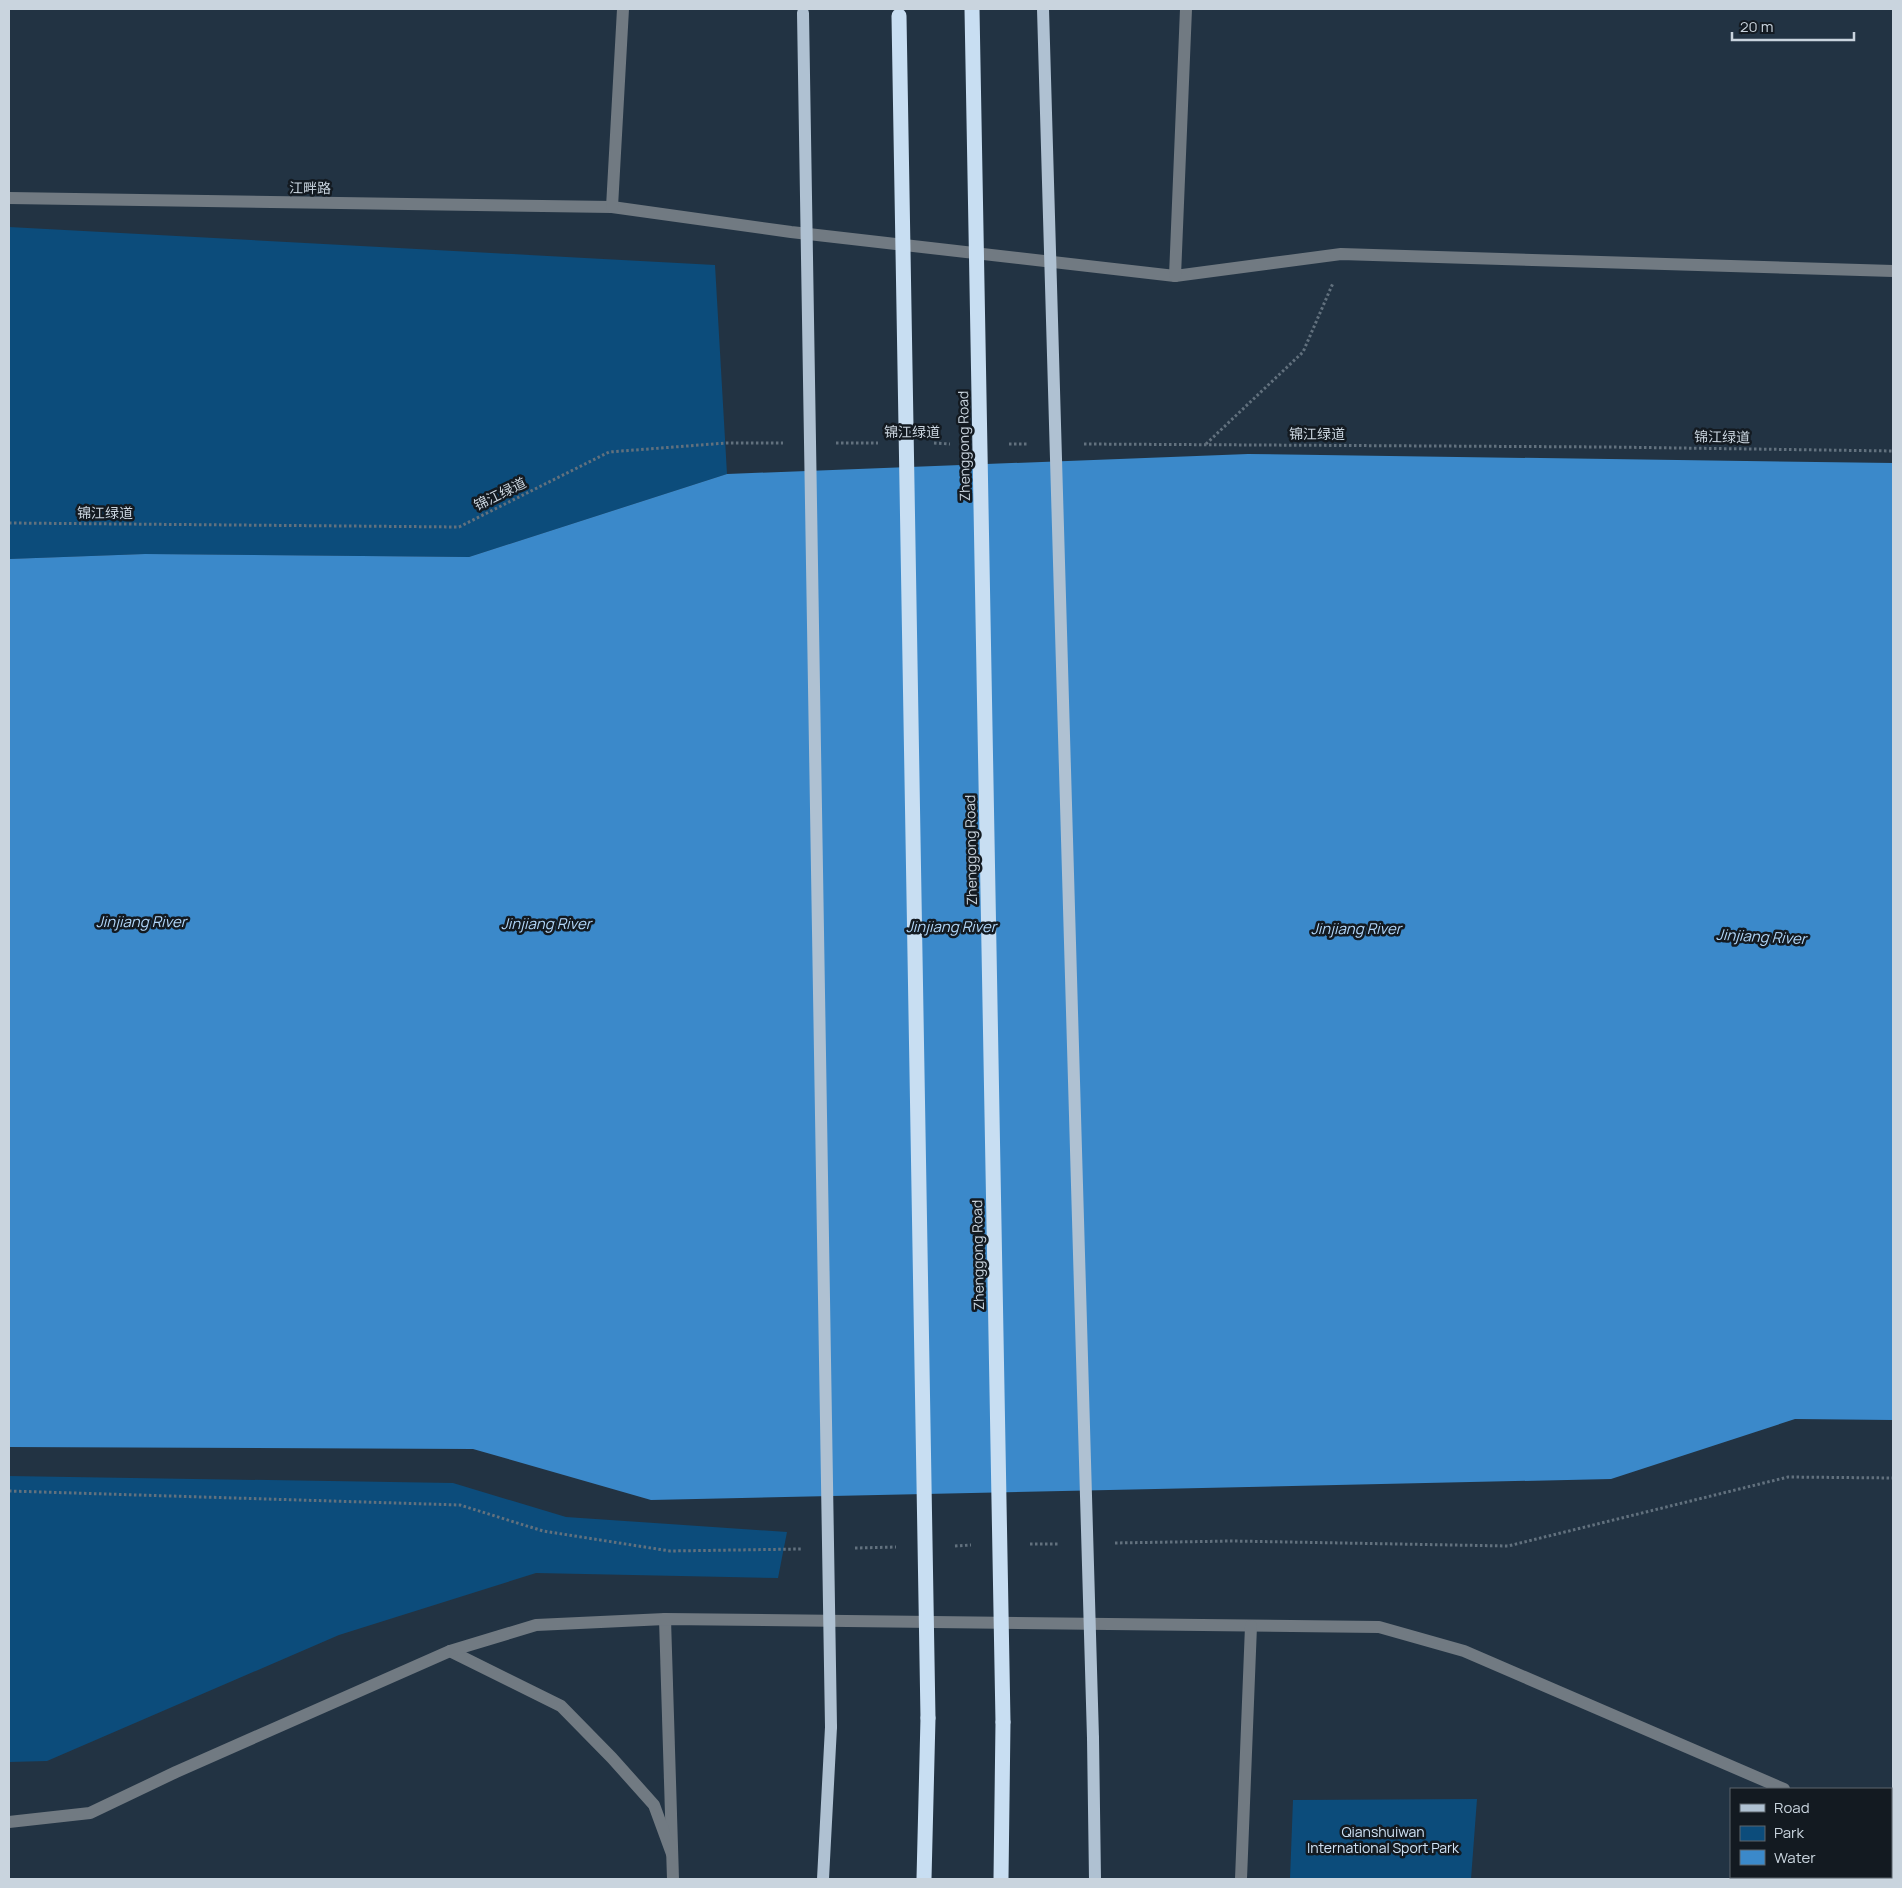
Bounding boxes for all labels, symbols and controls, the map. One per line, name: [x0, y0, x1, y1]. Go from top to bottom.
scale bar: [1732, 10, 1854, 42]
text: 20 m: [1740, 16, 1773, 37]
street label: 江畔路: [289, 178, 331, 197]
street label: Zhenggong Road: [953, 391, 974, 501]
street label: 锦江绿道: [884, 422, 940, 441]
street label: 锦江绿道: [1289, 424, 1345, 443]
street label: 锦江绿道: [1694, 427, 1750, 446]
street label: 锦江绿道: [470, 473, 529, 514]
street label: 锦江绿道: [77, 503, 133, 522]
street label: Zhenggong Road: [960, 795, 981, 905]
water label: Jinjiang River: [96, 911, 189, 932]
water label: Jinjiang River: [501, 913, 594, 934]
water label: Jinjiang River: [906, 916, 999, 937]
water label: Jinjiang River: [1311, 918, 1404, 939]
water label: Jinjiang River: [1715, 924, 1809, 949]
street label: Zhenggong Road: [967, 1200, 988, 1310]
legend: [1730, 1788, 1892, 1878]
text: Road: [1774, 1797, 1810, 1818]
park label: Qianshuiwan International Sport Park: [1307, 1822, 1460, 1857]
text: Park: [1774, 1822, 1804, 1843]
text: Water: [1774, 1847, 1816, 1868]

